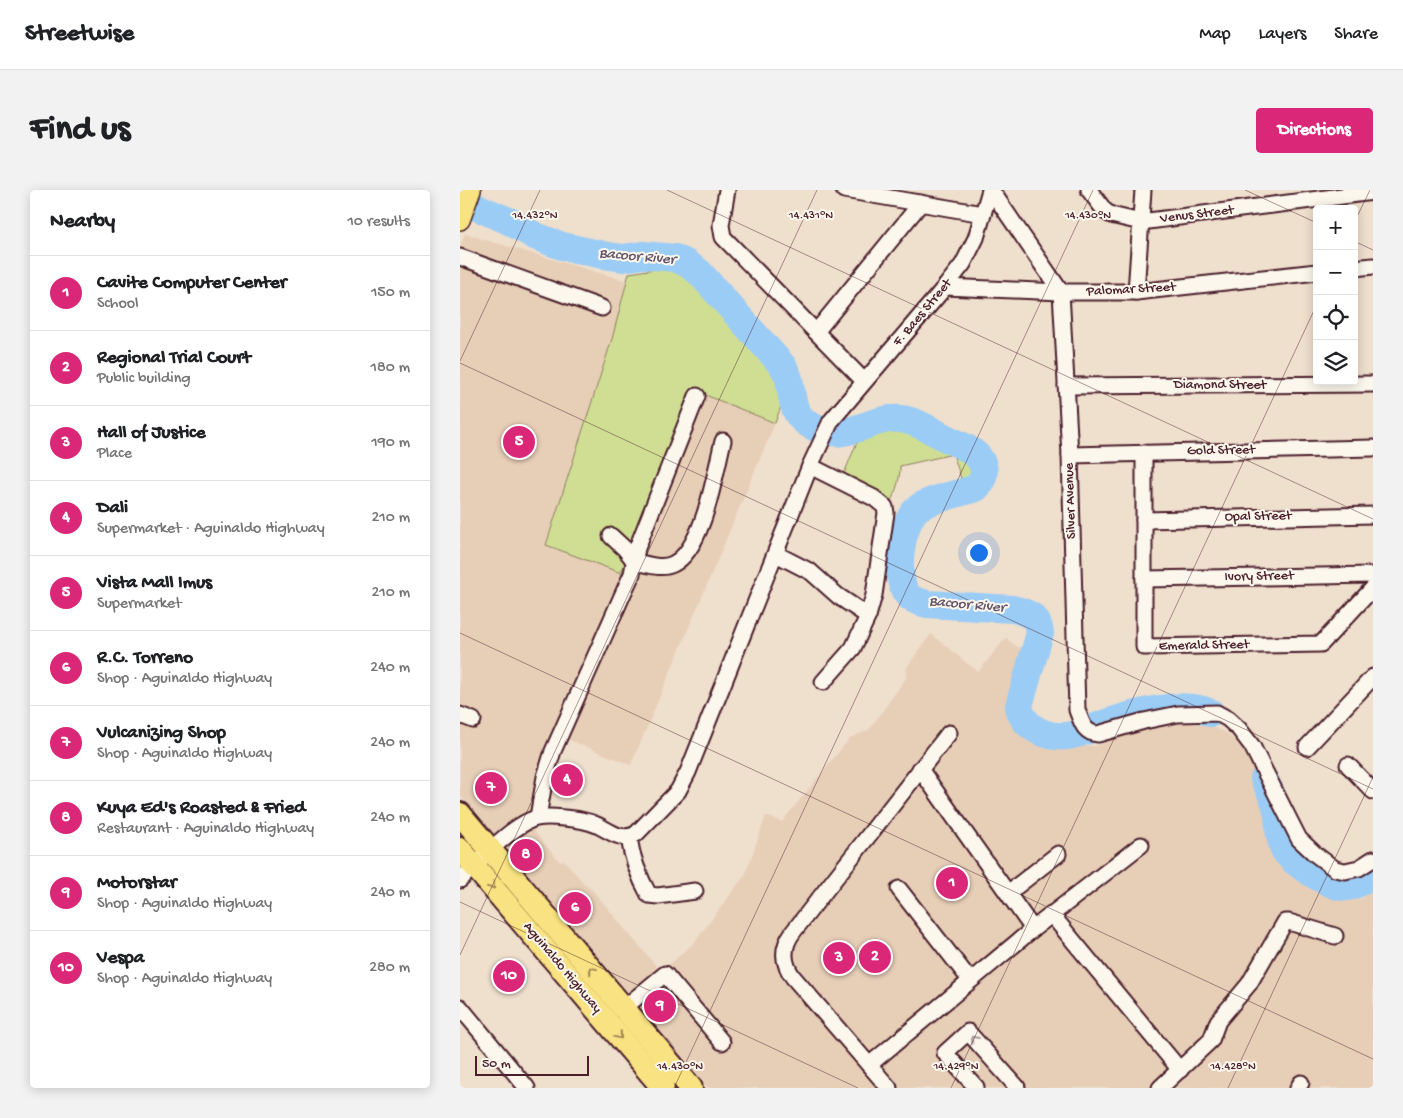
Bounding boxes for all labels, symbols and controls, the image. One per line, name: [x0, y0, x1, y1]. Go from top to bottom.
text: Streetwise: [25, 20, 134, 49]
text: Map: [1199, 24, 1231, 45]
text: Layers: [1259, 24, 1306, 45]
text: Share: [1334, 24, 1378, 45]
button: Directions: [1256, 108, 1373, 153]
text: Find us: [30, 110, 130, 151]
street label: Venus Street: [1158, 202, 1236, 228]
map controls: [1313, 205, 1358, 385]
button: +: [1313, 205, 1358, 250]
text: 14.432°N: [511, 209, 558, 223]
text: 14.431°N: [788, 209, 833, 223]
text: 14.430°N: [1064, 209, 1111, 223]
text: Nearby: [50, 210, 115, 235]
text: 10 results: [347, 213, 410, 232]
water label: Bacoor River: [598, 245, 678, 270]
button: −: [1313, 250, 1358, 295]
text: Cavite Computer Center: [97, 272, 287, 295]
street label: F. Baes Street: [889, 275, 957, 351]
street label: Palomar Street: [1085, 279, 1177, 301]
text: 1: [63, 284, 69, 303]
text: 150 m: [371, 284, 410, 303]
text: School: [97, 295, 139, 314]
button: locate: [1313, 295, 1358, 340]
button: layers: [1313, 340, 1358, 385]
text: Regional Trial Court: [97, 347, 251, 370]
text: 2: [62, 359, 70, 378]
text: 180 m: [371, 359, 410, 378]
text: Public building: [97, 370, 191, 389]
street label: Diamond Street: [1173, 377, 1268, 394]
text: Hall of Justice: [97, 422, 206, 445]
pin: 5: [503, 423, 535, 461]
text: 3: [62, 434, 70, 453]
text: 190 m: [371, 434, 410, 453]
street label: Gold Street: [1187, 442, 1256, 460]
text: Place: [97, 445, 132, 464]
street label: Silver Avenue: [1061, 462, 1081, 539]
text: Dali: [97, 497, 128, 520]
street label: Opal Street: [1224, 508, 1293, 526]
text: 4: [62, 509, 70, 528]
text: 210 m: [371, 509, 410, 528]
text: Supermarket · Aguinaldo Highway: [97, 520, 325, 539]
your location: [966, 540, 992, 566]
street label: Ivory Street: [1224, 568, 1295, 586]
text: Vista Mall Imus: [97, 572, 212, 595]
text: 5: [62, 584, 70, 603]
text: 210 m: [371, 584, 410, 603]
water label: Bacoor River: [928, 593, 1008, 618]
text: Supermarket: [97, 595, 182, 614]
street label: Emerald Street: [1159, 637, 1251, 655]
text: R.C. Torreno: [97, 647, 193, 670]
text: 6: [62, 659, 70, 678]
text: 240 m: [370, 659, 410, 678]
text: Shop · Aguinaldo Highway: [97, 670, 272, 689]
text: Vulcanizing Shop: [97, 722, 226, 745]
text: 7: [62, 734, 70, 753]
text: 240 m: [370, 734, 410, 753]
text: Shop · Aguinaldo Highway: [97, 745, 272, 764]
pin: 4: [551, 761, 583, 799]
pin: 7: [475, 769, 507, 807]
text: Kuya Ed's Roasted & Fried: [97, 797, 305, 820]
text: 8: [62, 809, 70, 828]
text: 240 m: [370, 809, 410, 828]
text: Restaurant · Aguinaldo Highway: [97, 820, 314, 839]
pin: 8: [510, 836, 542, 874]
pin: 1: [936, 864, 968, 902]
text: Motorstar: [97, 872, 176, 895]
one-way arrow: [486, 880, 495, 889]
text: 9: [62, 884, 70, 903]
text: 240 m: [370, 884, 410, 903]
pin: 6: [559, 889, 591, 927]
text: Shop · Aguinaldo Highway: [97, 895, 272, 914]
street label: Aguinaldo Highway: [519, 919, 605, 1017]
pin: 2: [859, 938, 891, 976]
pin: 3: [823, 939, 855, 977]
text: Vespa: [97, 947, 144, 970]
pin: 10: [493, 957, 525, 995]
text: 10: [58, 959, 74, 978]
text: 280 m: [369, 959, 410, 978]
one-way arrow: [589, 967, 598, 976]
text: Shop · Aguinaldo Highway: [97, 970, 272, 989]
pin: 9: [644, 987, 676, 1025]
one-way arrow: [614, 1031, 623, 1040]
one-way arrow: [971, 1035, 980, 1044]
scale bar: [475, 1053, 589, 1076]
text: 50 m: [482, 1056, 511, 1073]
text: 14.430°N: [656, 1060, 703, 1074]
text: 14.429°N: [932, 1060, 979, 1074]
text: 14.428°N: [1209, 1060, 1256, 1074]

